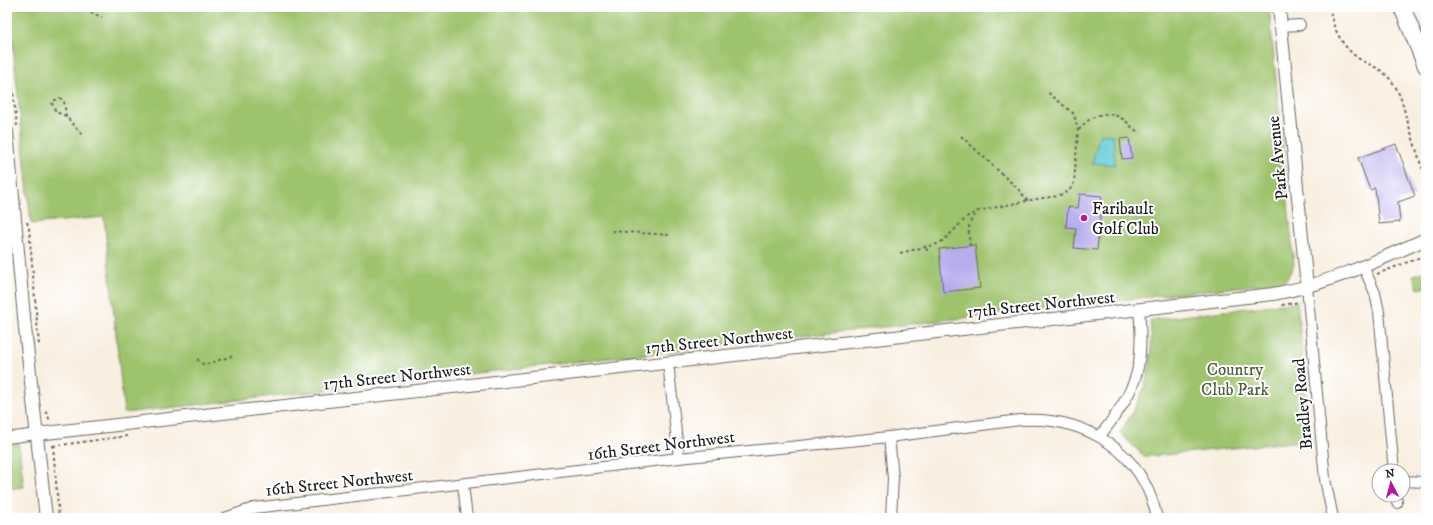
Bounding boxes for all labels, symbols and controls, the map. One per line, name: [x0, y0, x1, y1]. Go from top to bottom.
street label: Park Avenue: [1263, 115, 1293, 201]
place label: Faribault Golf Club: [1092, 198, 1159, 240]
marker: Faribault Golf Club: [1079, 213, 1089, 223]
street label: 17th Street Northwest: [966, 286, 1117, 324]
street label: 17th Street Northwest: [644, 322, 795, 360]
street label: Bradley Road: [1288, 357, 1318, 451]
street label: 17th Street Northwest: [322, 358, 473, 396]
park label: Country Club Park: [1201, 359, 1270, 401]
street label: 16th Street Northwest: [586, 426, 737, 466]
north arrow: [1371, 463, 1411, 503]
street label: 16th Street Northwest: [264, 464, 415, 502]
text: N: [1385, 467, 1395, 481]

